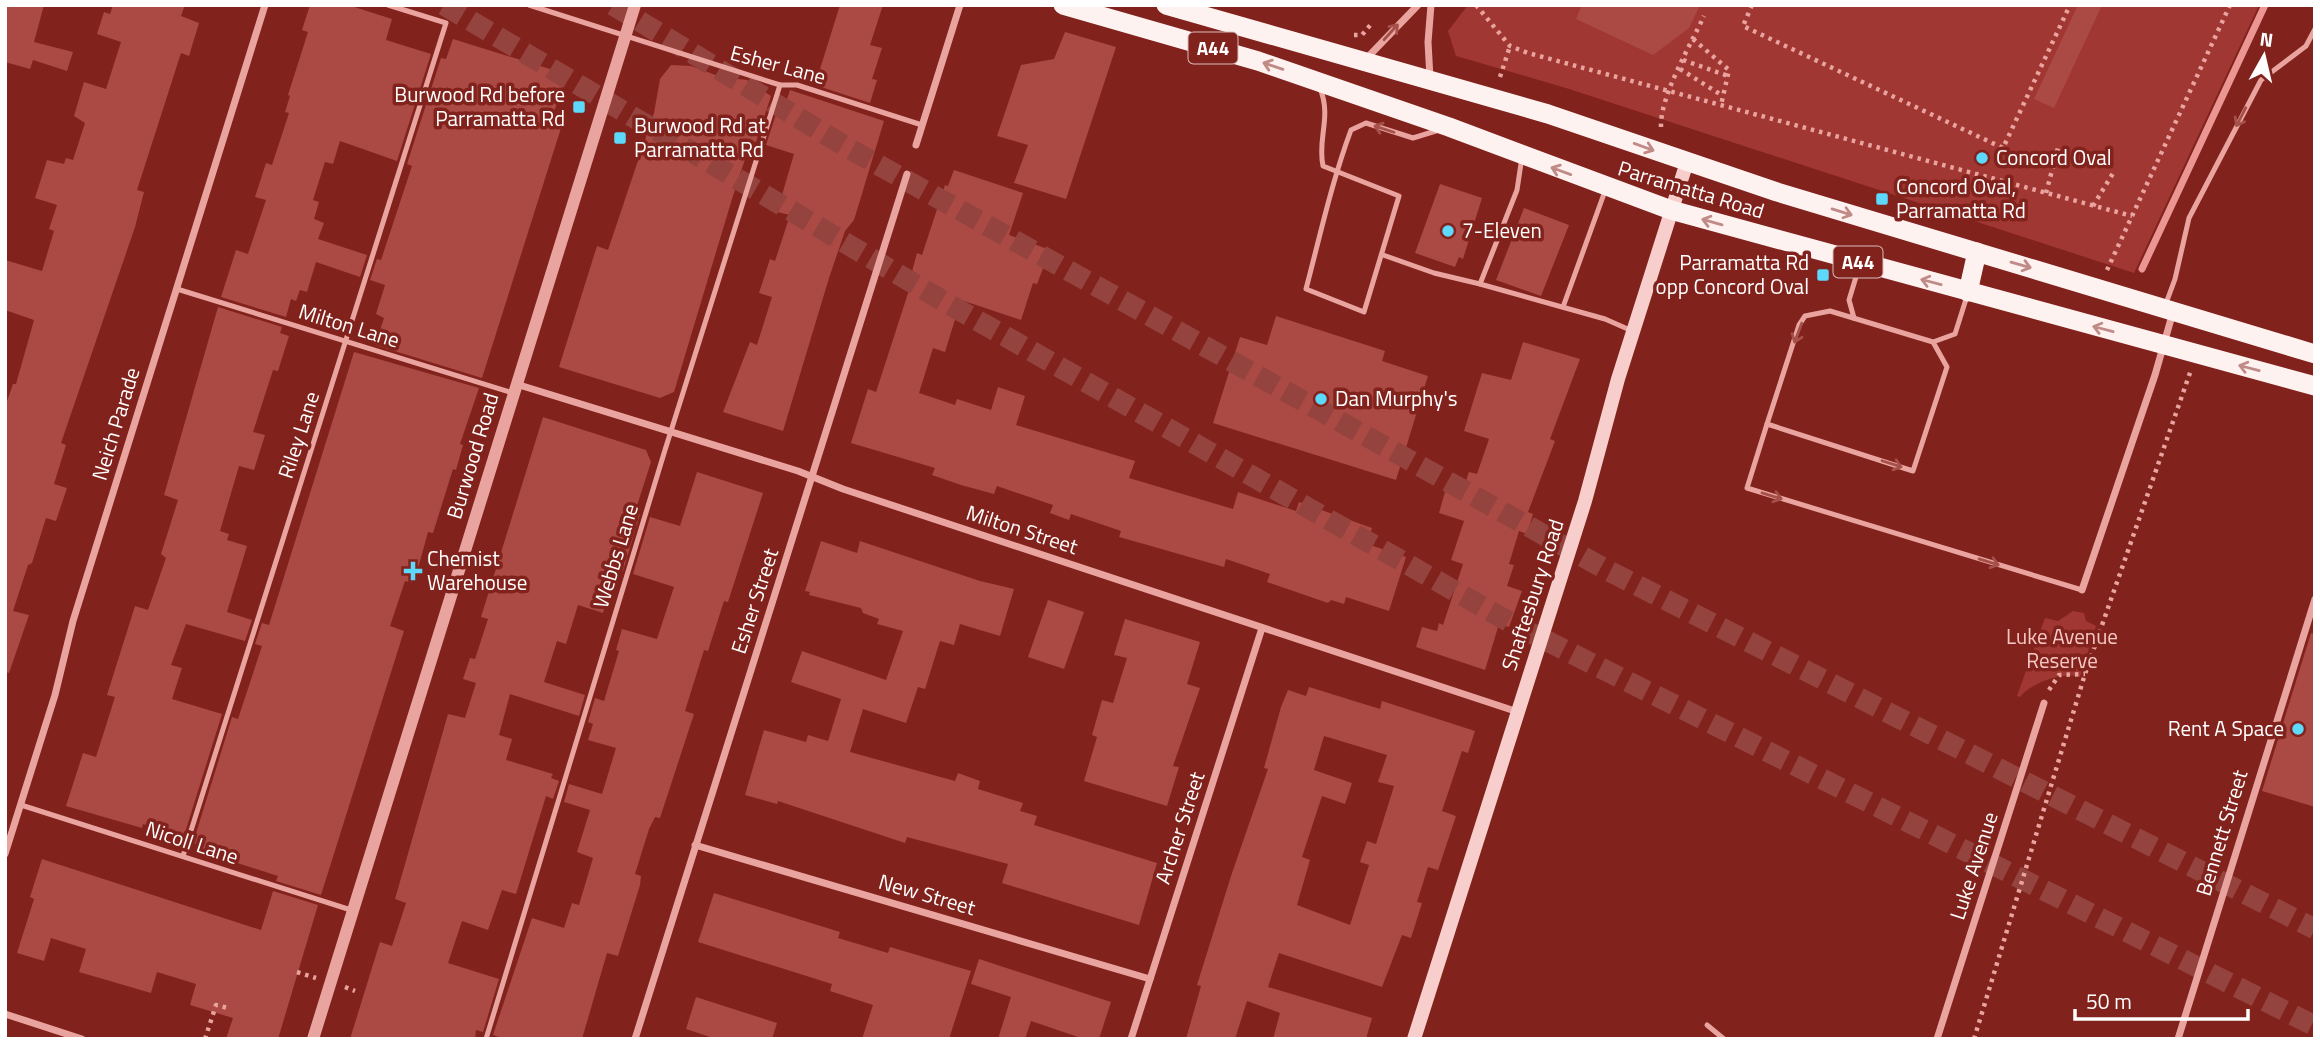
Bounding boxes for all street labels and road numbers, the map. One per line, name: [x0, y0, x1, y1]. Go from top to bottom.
road number: A44: [1188, 32, 1238, 64]
street label: Esher Lane: [727, 36, 830, 92]
street label: Parramatta Road: [1614, 152, 1768, 226]
road number: A44: [1834, 246, 1882, 278]
street label: Milton Lane: [295, 295, 404, 356]
street label: Neich Parade: [83, 363, 147, 484]
street label: Riley Lane: [269, 387, 327, 482]
street label: Burwood Road: [438, 389, 506, 523]
street label: Milton Street: [962, 496, 1083, 562]
street label: Webbs Lane: [584, 500, 646, 612]
street label: Shaftesbury Road: [1492, 515, 1572, 675]
street label: Esher Street: [722, 543, 786, 658]
street label: Bennett Street: [2187, 765, 2256, 900]
street label: Archer Street: [1146, 767, 1212, 888]
street label: Luke Avenue: [1941, 808, 2006, 924]
street label: Nicoll Lane: [142, 812, 243, 872]
street label: New Street: [875, 865, 980, 923]

